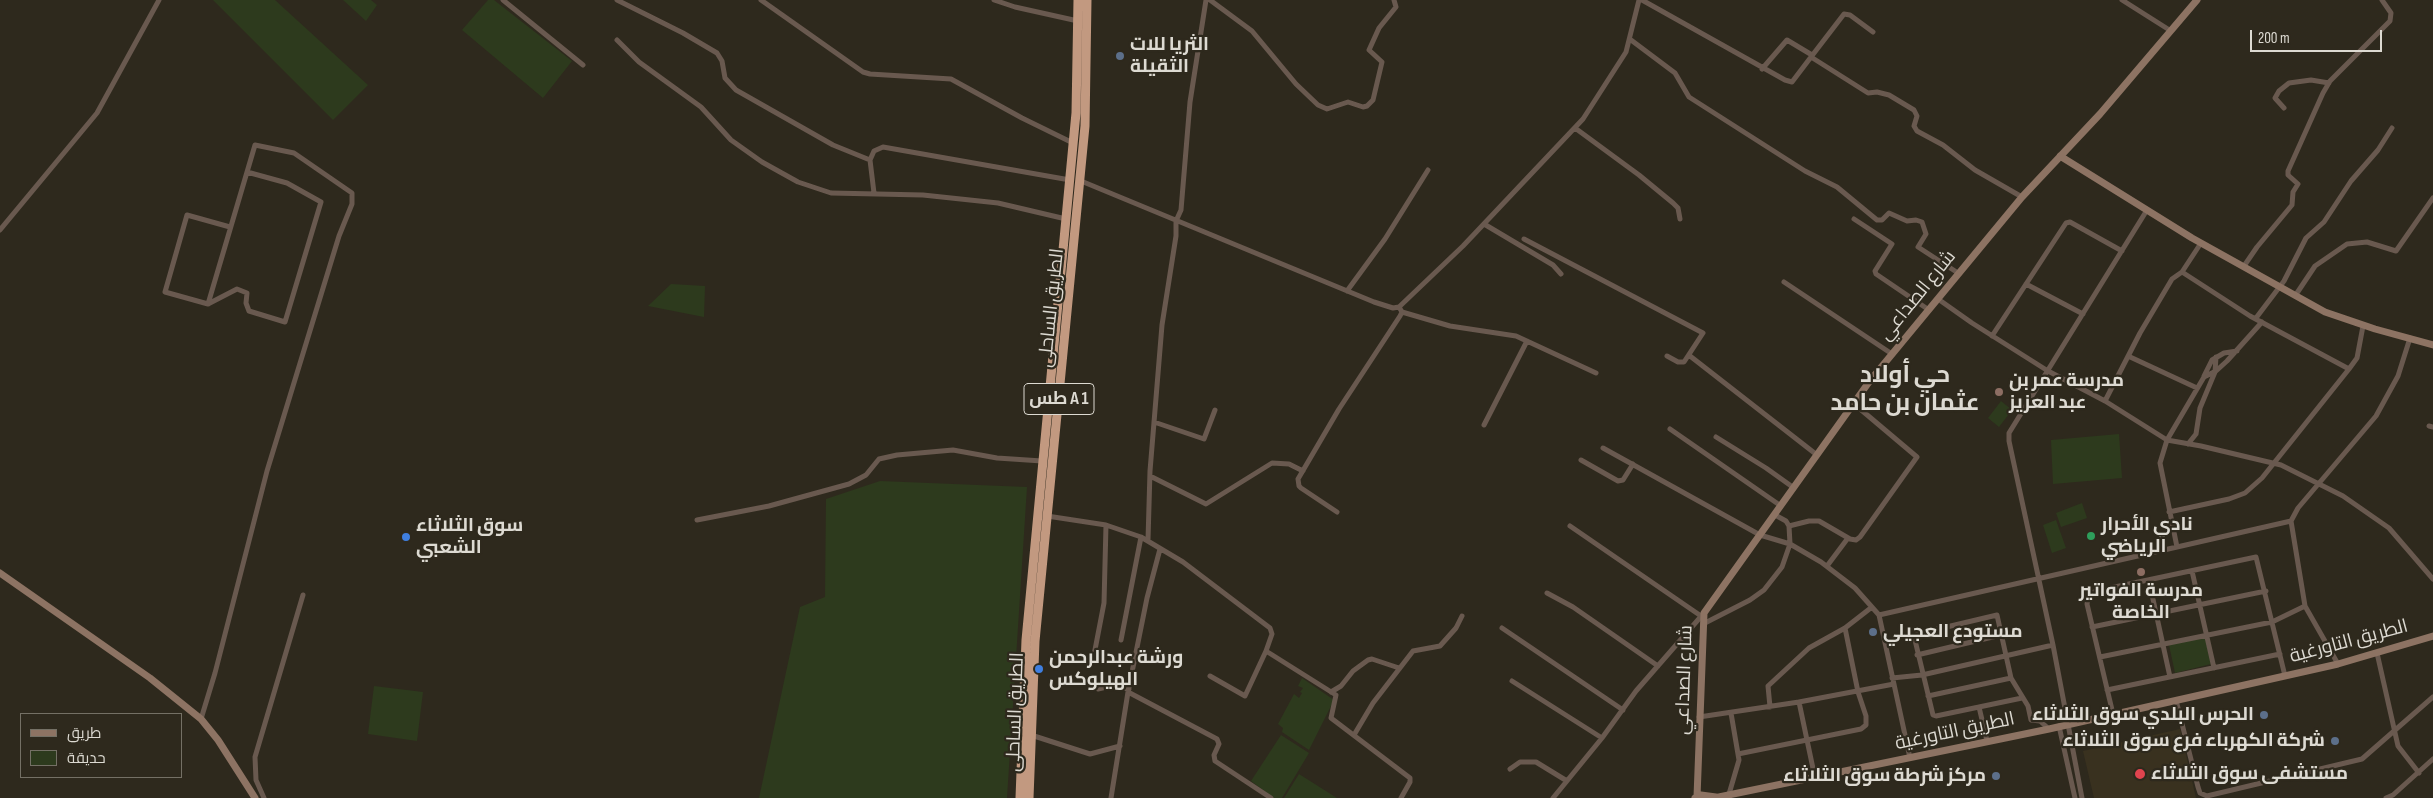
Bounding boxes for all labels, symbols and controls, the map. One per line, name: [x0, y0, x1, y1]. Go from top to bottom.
scale bar: [2253, 20, 2386, 52]
text: 200 m: [2258, 29, 2290, 48]
place label: الثريا للات الثقيلة: [1130, 34, 1209, 78]
marker: الثريا للات الثقيلة: [1114, 50, 1126, 62]
street label: شارع الصداعي: [1875, 246, 1961, 346]
street label: الطريق الساحلى: [1034, 247, 1070, 369]
district label: حي أولاد عثمان بن حامد: [1830, 362, 1980, 418]
place label: مدرسة عمر بن عبد العزيز: [2009, 370, 2124, 414]
road number: طس A 1: [1024, 384, 1094, 414]
marker: مدرسة عمر بن عبد العزيز: [1993, 386, 2005, 398]
place label: نادي الأحرار الرياضي: [2101, 514, 2193, 558]
place label: سوق الثلاثاء الشعبي: [416, 515, 523, 559]
marker: نادي الأحرار الرياضي: [2085, 530, 2097, 542]
marker: سوق الثلاثاء الشعبي: [400, 531, 412, 543]
marker: مدرسة الفواتير الخاصة: [2135, 566, 2147, 578]
place label: مدرسة الفواتير الخاصة: [2079, 580, 2203, 624]
street label: الطريق التاورغية: [2287, 615, 2411, 669]
place label: مستودع العجيلي: [1883, 621, 2023, 643]
street label: شارع الصداعي: [1672, 625, 1698, 735]
marker: مستودع العجيلي: [1867, 626, 1879, 638]
place label: ورشة عبدالرحمن الهيلوكس: [1049, 647, 1183, 691]
street label: الطريق الساحلى: [1003, 652, 1029, 772]
marker: ورشة عبدالرحمن الهيلوكس: [1033, 663, 1045, 675]
place label: الحرس البلدي سوق الثلاثاء: [2032, 704, 2254, 726]
street label: الطريق التاورغية: [1893, 708, 2017, 756]
marker: الحرس البلدي سوق الثلاثاء: [2258, 709, 2270, 721]
legend: [20, 713, 182, 778]
text: طريق: [67, 724, 101, 743]
place label: شركة الكهرباء فرع سوق الثلاثاء: [2062, 730, 2325, 752]
marker: شركة الكهرباء فرع سوق الثلاثاء: [2329, 735, 2341, 747]
text: حديقة: [67, 749, 106, 768]
place label: مستشفى سوق الثلاثاء: [2151, 763, 2348, 785]
place label: مركز شرطة سوق الثلاثاء: [1783, 765, 1986, 787]
marker: مستشفى سوق الثلاثاء: [2133, 767, 2147, 781]
marker: مركز شرطة سوق الثلاثاء: [1990, 770, 2002, 782]

